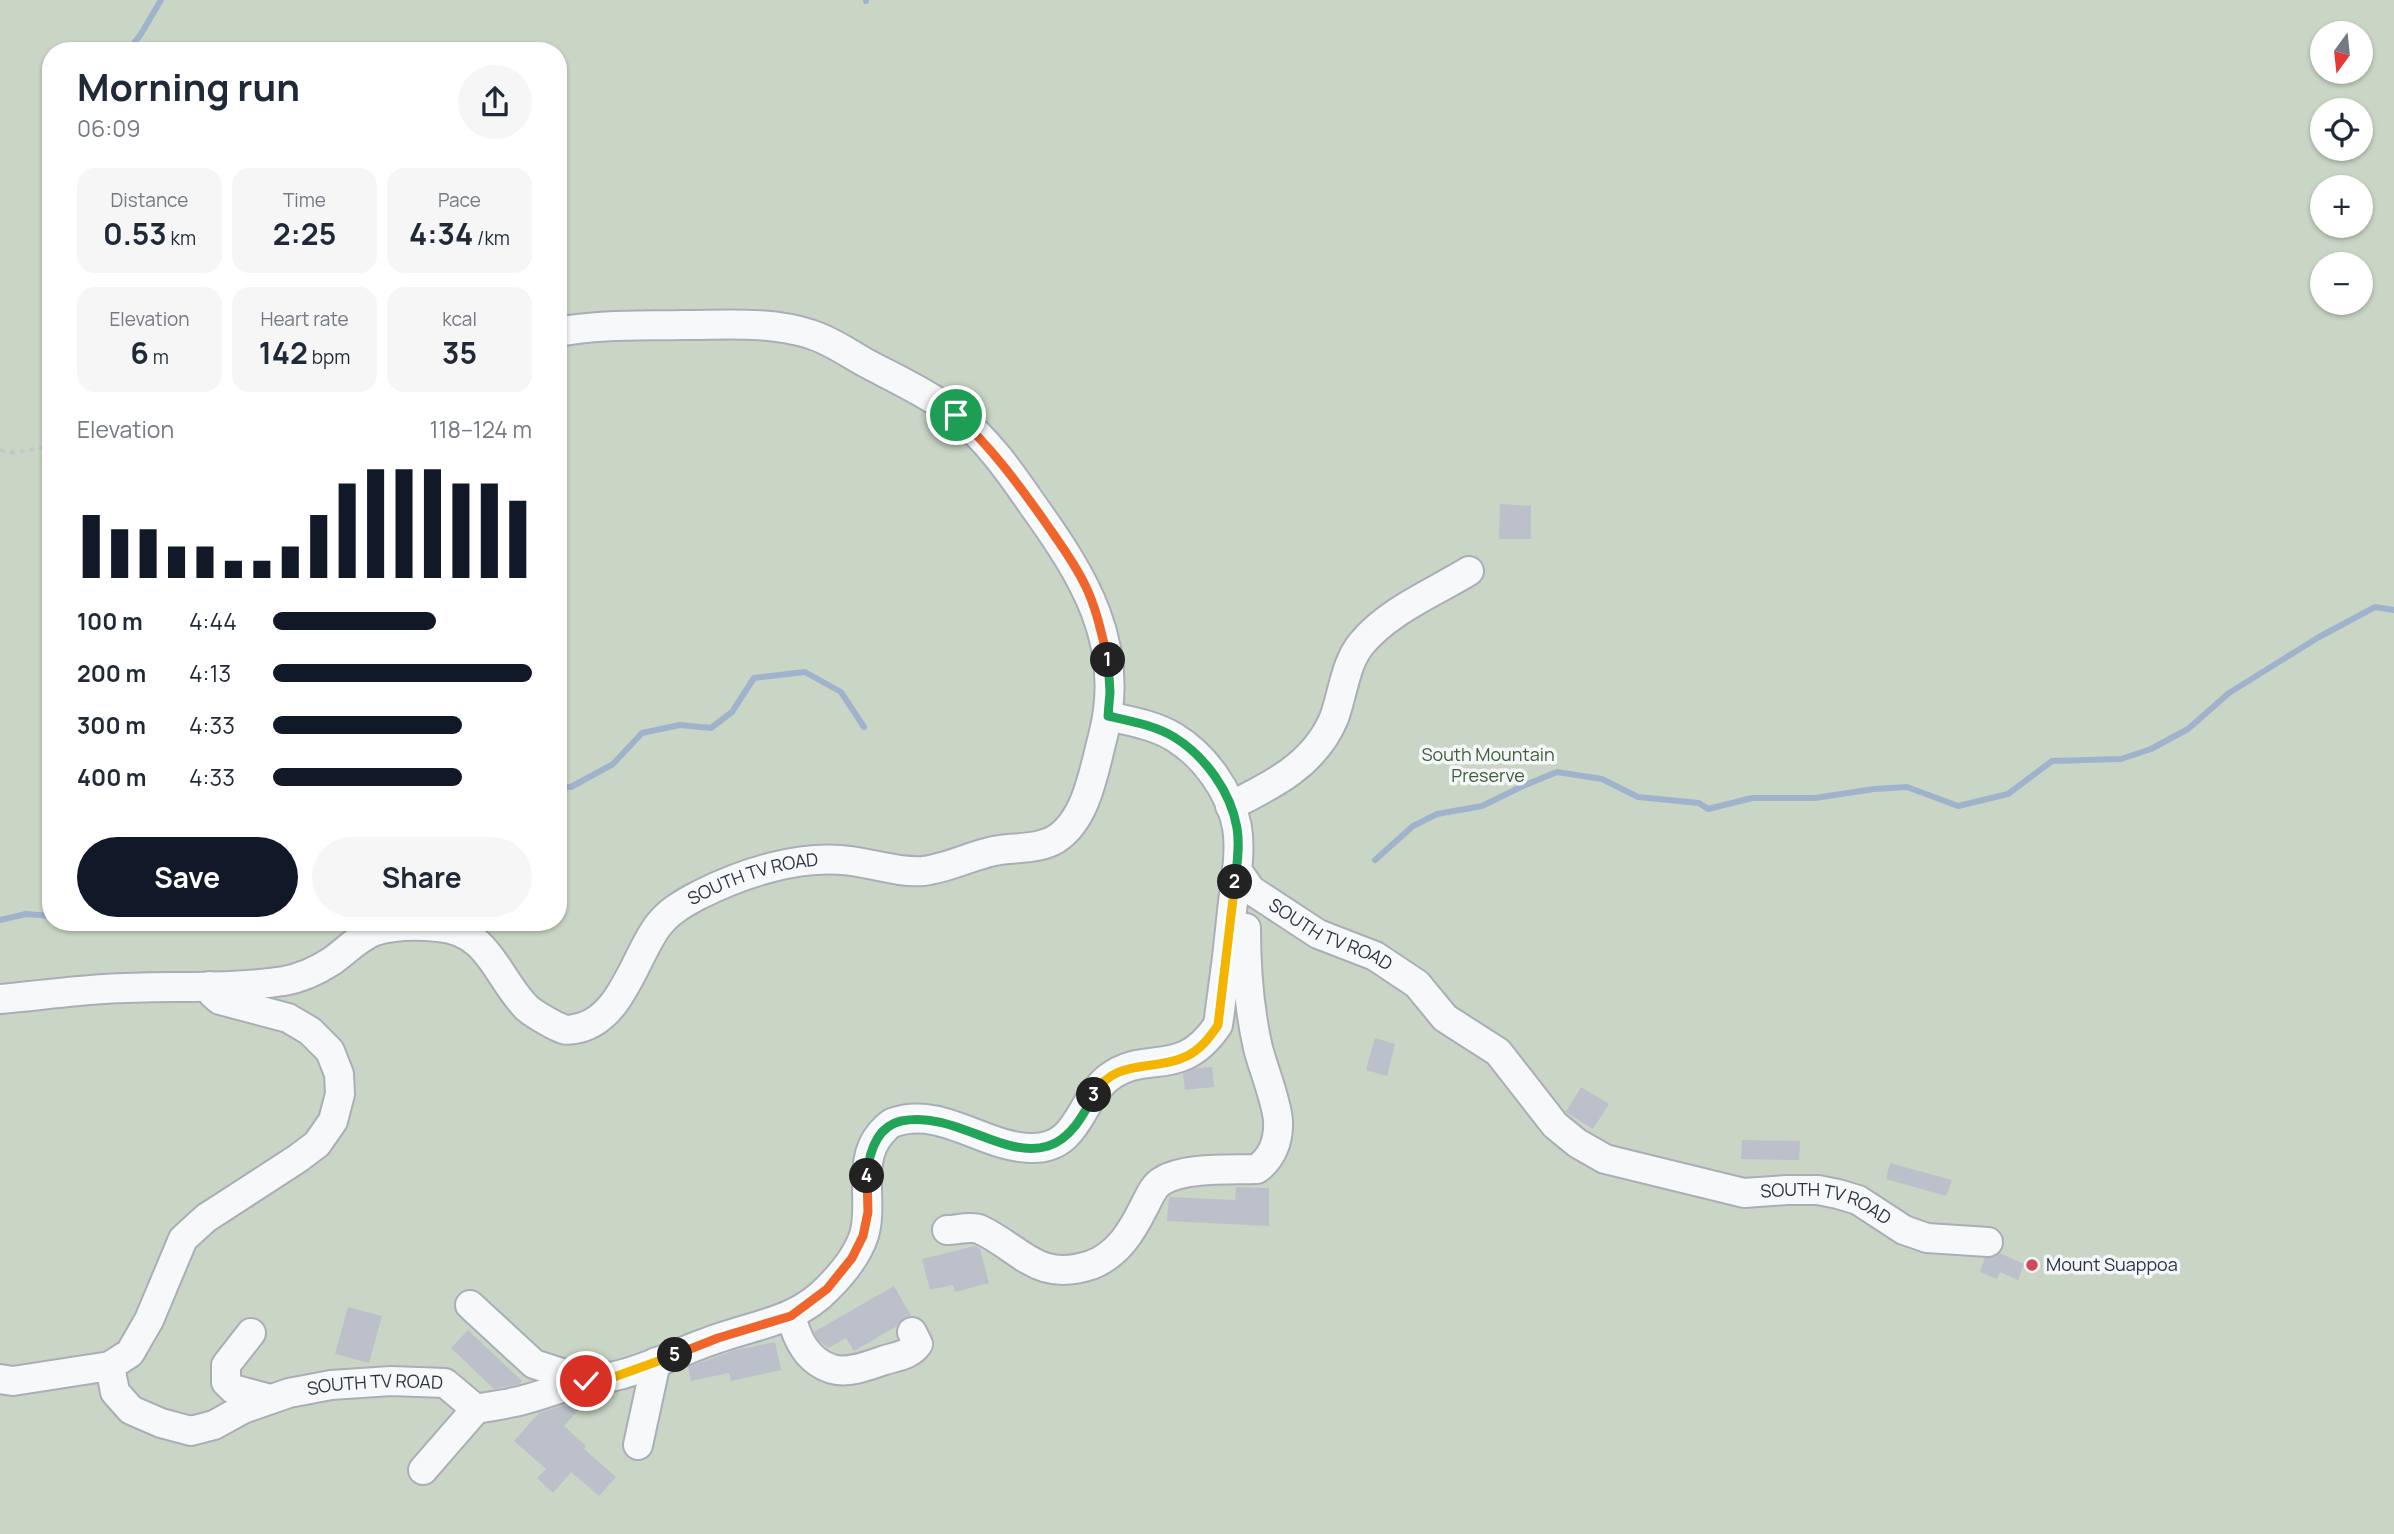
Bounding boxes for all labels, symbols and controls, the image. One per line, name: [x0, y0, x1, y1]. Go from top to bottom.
north arrow: [2310, 21, 2373, 84]
map controls: [2310, 21, 2373, 315]
text: Morning run: [77, 60, 300, 112]
button: share: [458, 65, 532, 139]
button: locate: [2310, 98, 2373, 161]
text: 06:09: [77, 112, 140, 144]
button: +: [2310, 175, 2373, 238]
text: Distance: [111, 187, 188, 213]
text: Time: [283, 187, 326, 213]
text: Pace: [438, 187, 481, 213]
text: 0.53: [103, 213, 167, 254]
text: 2:25: [273, 213, 336, 254]
text: 4:34: [409, 213, 473, 254]
text: km: [167, 225, 196, 251]
text: /km: [473, 225, 510, 251]
button: −: [2310, 252, 2373, 315]
text: Elevation: [109, 306, 190, 332]
text: Heart rate: [260, 306, 349, 332]
text: kcal: [442, 306, 477, 332]
text: 6: [130, 332, 149, 373]
text: 142: [259, 332, 308, 373]
text: 35: [442, 332, 477, 373]
text: m: [149, 344, 169, 370]
text: bpm: [308, 344, 350, 370]
pin: [926, 385, 986, 445]
icon: arrive: [937, 396, 975, 434]
text: Elevation: [77, 413, 174, 445]
text: 118–124 m: [429, 413, 532, 445]
text: 100 m: [77, 605, 143, 637]
text: 4:44: [189, 605, 237, 637]
pin: 1: [1090, 642, 1126, 678]
text: 1: [1103, 646, 1112, 672]
text: 200 m: [77, 657, 146, 689]
text: 4:13: [189, 657, 231, 689]
text: 300 m: [77, 709, 146, 741]
text: 4:33: [189, 709, 235, 741]
park label: South Mountain Preserve: [1421, 742, 1555, 787]
text: 400 m: [77, 761, 147, 793]
text: 4:33: [189, 761, 235, 793]
button: Save: [77, 837, 298, 917]
button: Share: [312, 837, 532, 917]
street label: SOUTH TV ROAD: [683, 847, 819, 910]
pin: 2: [1218, 864, 1252, 900]
text: 2: [1229, 868, 1240, 894]
street label: SOUTH TV ROAD: [1265, 892, 1398, 975]
pin: 3: [1076, 1078, 1112, 1112]
text: 3: [1088, 1081, 1099, 1107]
pin: 4: [850, 1158, 884, 1194]
text: 4: [861, 1162, 872, 1188]
street label: SOUTH TV ROAD: [1759, 1177, 1896, 1230]
place label: Mount Suappoa: [2046, 1252, 2178, 1276]
marker: Mount Suappoa: [2024, 1257, 2040, 1273]
pin: 5: [658, 1338, 692, 1372]
text: 5: [669, 1341, 680, 1367]
pin: [556, 1351, 616, 1411]
icon: check: [567, 1362, 605, 1400]
street label: SOUTH TV ROAD: [305, 1368, 443, 1400]

